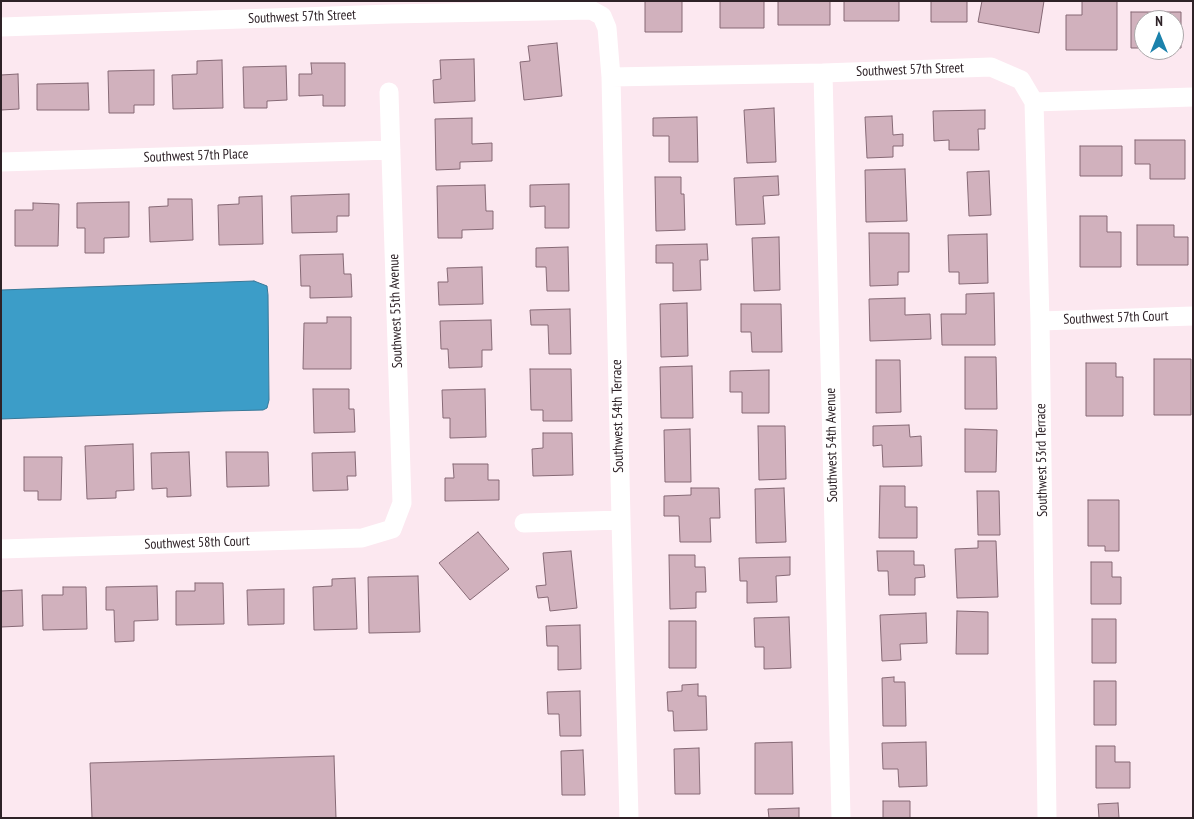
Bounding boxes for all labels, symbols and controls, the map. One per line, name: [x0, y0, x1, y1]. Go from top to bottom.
street label: Southwest 57th Street: [248, 7, 356, 27]
north arrow: [1134, 10, 1184, 60]
text: N: [1155, 12, 1163, 30]
street label: Southwest 57th Street: [856, 60, 964, 80]
street label: Southwest 57th Place: [143, 146, 249, 166]
street label: Southwest 55th Avenue: [386, 253, 406, 369]
street label: Southwest 57th Court: [1063, 308, 1169, 328]
street label: Southwest 54th Terrace: [609, 359, 627, 473]
street label: Southwest 54th Avenue: [823, 388, 841, 502]
street label: Southwest 53rd Terrace: [1033, 403, 1051, 517]
street label: Southwest 58th Court: [144, 533, 250, 553]

